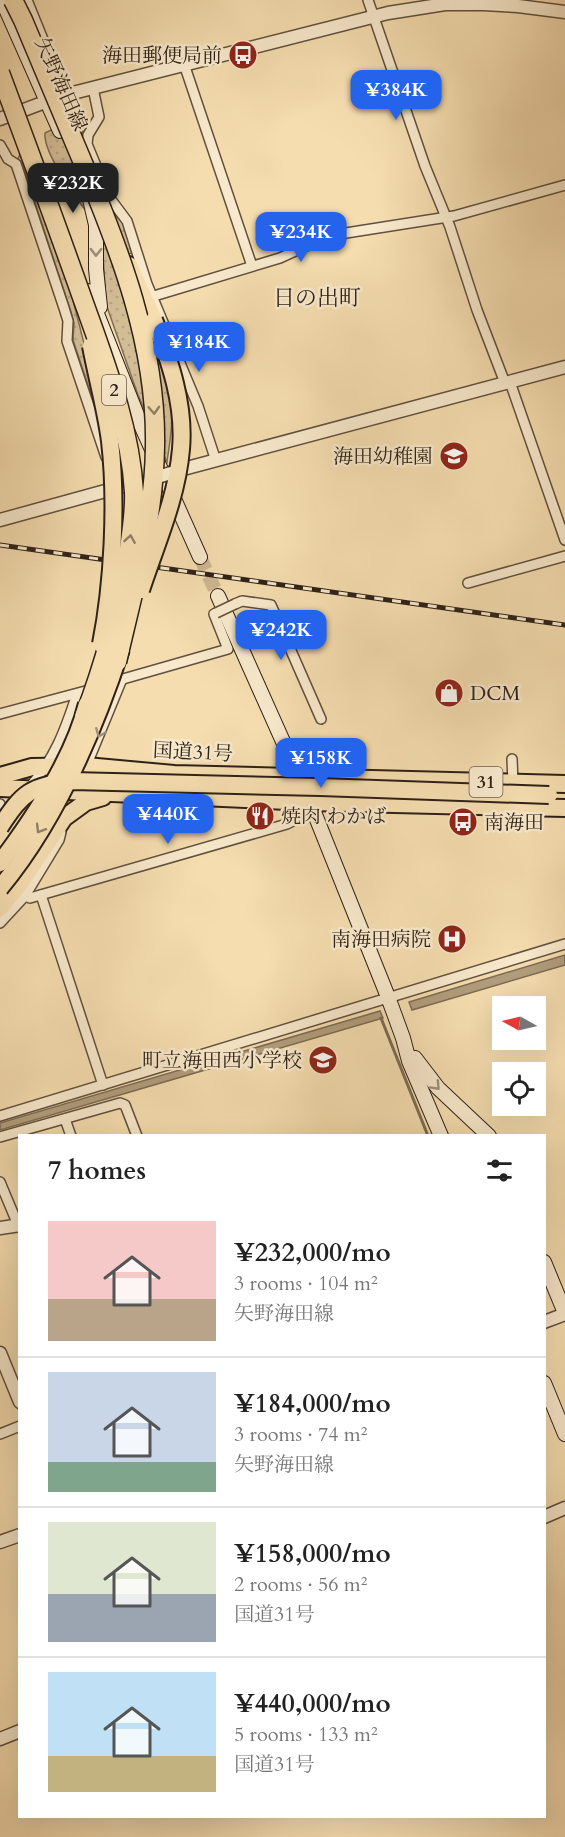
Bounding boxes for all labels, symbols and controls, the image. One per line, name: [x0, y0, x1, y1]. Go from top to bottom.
street label: 矢野海田線: [28, 33, 94, 135]
bus stop icon: 海田郵便局前: [227, 39, 259, 71]
place label: 海田郵便局前: [102, 42, 222, 69]
pin: ¥384K: [354, 70, 438, 121]
text: ¥384K: [365, 76, 427, 103]
pin: ¥232K: [31, 163, 115, 214]
text: ¥232K: [42, 169, 104, 196]
pin: ¥234K: [259, 212, 343, 263]
text: ¥234K: [270, 218, 332, 245]
one-way arrow: [90, 247, 102, 256]
district label: 日の出町: [273, 283, 361, 313]
pin: ¥184K: [157, 322, 241, 373]
text: ¥184K: [168, 328, 230, 355]
road number: 2: [102, 375, 126, 405]
one-way arrow: [147, 406, 160, 415]
school or university icon: 海田幼稚園: [438, 440, 470, 472]
place label: 海田幼稚園: [333, 443, 433, 470]
one-way arrow: [124, 535, 136, 544]
pin: ¥242K: [239, 610, 323, 661]
text: ¥242K: [250, 616, 312, 643]
shop icon: DCM: [433, 677, 465, 709]
place label: DCM: [470, 680, 521, 707]
one-way arrow: [95, 727, 107, 738]
street label: 国道31号: [152, 736, 234, 768]
pin: ¥158K: [279, 738, 363, 789]
text: ¥158K: [290, 744, 352, 771]
road number: 31: [470, 767, 502, 797]
pin: ¥440K: [126, 794, 210, 845]
text: ¥440K: [137, 800, 199, 827]
restaurant icon: 焼肉 わかば: [244, 800, 276, 832]
place label: 焼肉 わかば: [281, 803, 386, 830]
bus stop icon: 南海田: [447, 806, 479, 838]
place label: 南海田: [484, 809, 544, 836]
one-way arrow: [35, 823, 47, 833]
hospital icon: 南海田病院: [436, 923, 468, 955]
place label: 南海田病院: [331, 926, 431, 953]
north arrow: [492, 996, 546, 1050]
map controls: [492, 996, 546, 1116]
school or university icon: 町立海田西小学校: [307, 1044, 339, 1076]
place label: 町立海田西小学校: [142, 1047, 302, 1074]
button: locate: [492, 1062, 546, 1116]
one-way arrow: [429, 1079, 440, 1089]
text: 7 homes: [48, 1153, 146, 1188]
icon: filters: [483, 1154, 516, 1187]
text: ¥232,000/mo: [234, 1235, 391, 1270]
icon: home: [96, 1245, 168, 1317]
text: 3 rooms · 104 m²: [234, 1270, 378, 1297]
text: 矢野海田線: [234, 1300, 334, 1327]
text: ¥184,000/mo: [234, 1386, 391, 1421]
icon: home: [96, 1396, 168, 1468]
text: 3 rooms · 74 m²: [234, 1421, 367, 1448]
text: 矢野海田線: [234, 1451, 334, 1478]
text: ¥158,000/mo: [234, 1536, 391, 1571]
icon: home: [96, 1546, 168, 1618]
text: 2 rooms · 56 m²: [234, 1571, 367, 1598]
text: 国道31号: [234, 1601, 315, 1628]
text: ¥440,000/mo: [234, 1686, 391, 1721]
icon: home: [96, 1696, 168, 1768]
text: 5 rooms · 133 m²: [234, 1721, 378, 1748]
text: 国道31号: [234, 1751, 315, 1778]

